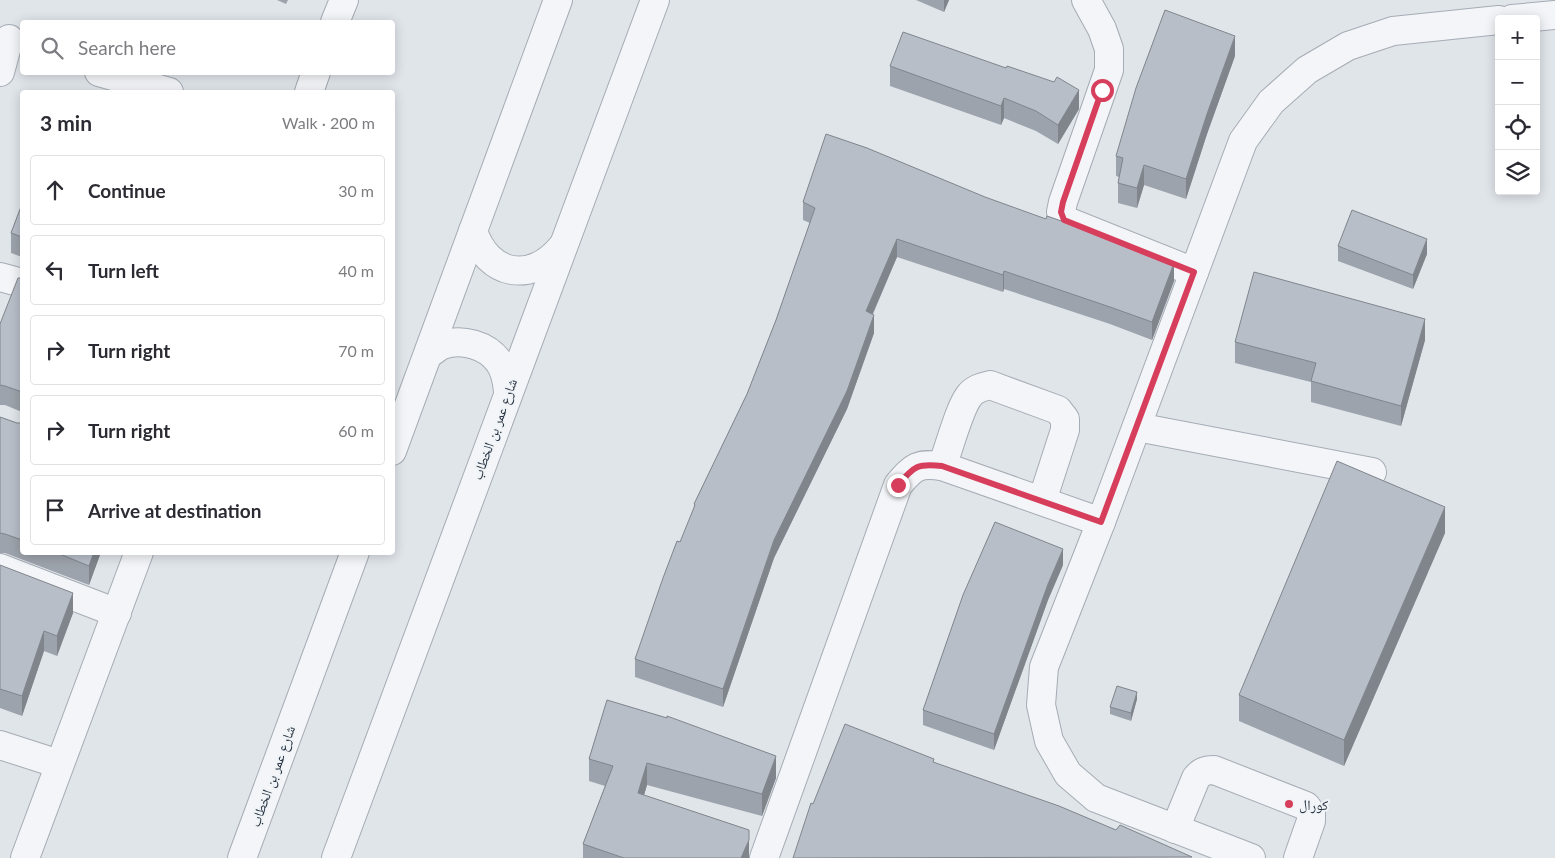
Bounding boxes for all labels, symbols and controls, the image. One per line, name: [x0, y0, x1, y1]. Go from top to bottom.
map controls: [1495, 15, 1540, 195]
button: +: [1495, 15, 1540, 60]
search box: [20, 20, 395, 75]
icon: search: [38, 34, 66, 62]
text: Search here: [78, 36, 176, 59]
button: −: [1495, 60, 1540, 105]
route start: [1091, 79, 1114, 102]
button: locate: [1495, 105, 1540, 150]
text: 3 min: [40, 110, 92, 135]
text: Walk · 200 m: [282, 113, 375, 132]
button: layers: [1495, 150, 1540, 195]
icon: ahead: [41, 176, 69, 204]
text: Continue: [88, 179, 166, 202]
text: 30 m: [338, 181, 374, 200]
icon: left: [41, 256, 69, 284]
text: Turn left: [88, 259, 159, 282]
text: 40 m: [338, 261, 374, 280]
icon: right: [41, 336, 69, 364]
text: Turn right: [88, 339, 170, 362]
text: 70 m: [338, 341, 374, 360]
street label: شارع عمر بن الخطاب: [468, 376, 522, 483]
icon: right: [41, 416, 69, 444]
text: Turn right: [88, 419, 170, 442]
text: 60 m: [338, 421, 374, 440]
route end: [887, 474, 910, 497]
icon: arrive: [41, 496, 69, 524]
text: Arrive at destination: [88, 499, 261, 522]
street label: شارع عمر بن الخطاب: [246, 723, 300, 830]
place label: كورال: [1299, 796, 1329, 814]
marker: كورال: [1283, 798, 1295, 810]

